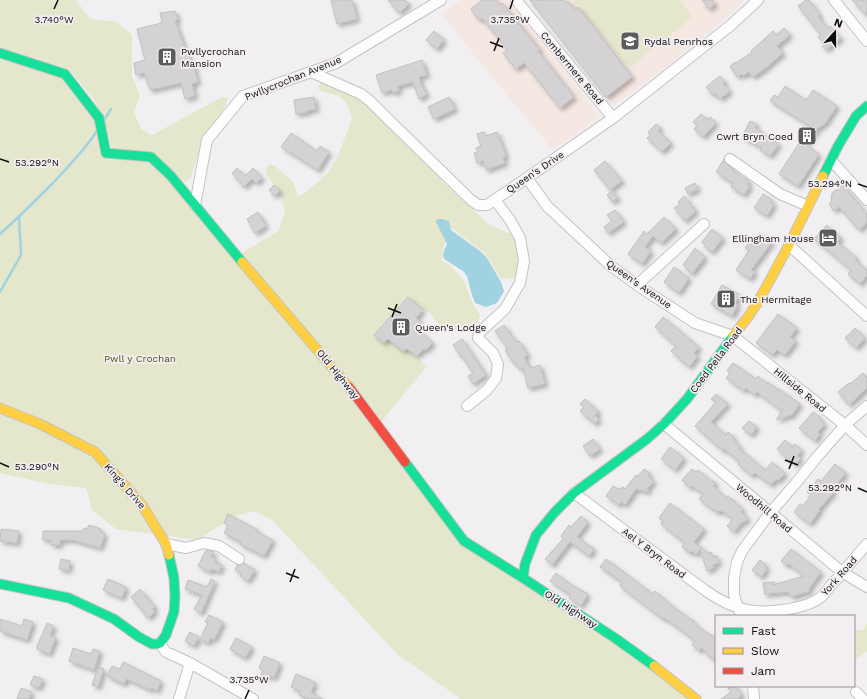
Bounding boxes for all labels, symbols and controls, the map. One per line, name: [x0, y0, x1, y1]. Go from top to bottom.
north arrow: [815, 12, 855, 52]
text: 3.740°W: [34, 14, 74, 25]
text: 3.735°W: [490, 14, 530, 25]
text: N: [832, 16, 845, 31]
street label: Combermere Road: [538, 29, 606, 107]
school or university icon: Rydal Penrhos: [619, 30, 641, 52]
place label: Rydal Penrhos: [644, 36, 713, 47]
building icon: Pwllycrochan Mansion: [156, 46, 178, 68]
place label: Pwllycrochan Mansion: [181, 46, 246, 69]
street label: Pwllycrochan Avenue: [243, 54, 343, 102]
building icon: Cwrt Bryn Coed: [796, 125, 818, 147]
place label: Cwrt Bryn Coed: [716, 131, 793, 142]
street label: Queen's Drive: [504, 149, 566, 195]
text: 53.292°N: [15, 157, 59, 168]
text: 53.294°N: [808, 178, 852, 189]
hotel icon: Ellingham House: [817, 227, 839, 249]
place label: Ellingham House: [732, 233, 814, 244]
street label: Queen's Avenue: [604, 257, 674, 311]
building icon: The Hermitage: [715, 288, 737, 310]
place label: The Hermitage: [740, 294, 812, 305]
building icon: Queen's Lodge: [390, 316, 412, 338]
place label: Queen's Lodge: [415, 322, 486, 333]
street label: Coed Pella Road: [688, 325, 744, 395]
street label: Old Highway: [315, 347, 362, 402]
park label: Pwll y Crochan: [104, 353, 176, 364]
street label: Hillside Road: [772, 366, 828, 414]
text: 53.290°N: [15, 461, 59, 472]
street label: King's Drive: [102, 461, 148, 511]
street label: Woodhill Road: [734, 481, 794, 535]
text: 53.292°N: [808, 482, 852, 493]
street label: Ael Y Bryn Road: [620, 526, 688, 580]
street label: York Road: [819, 554, 859, 598]
street label: Old Highway: [543, 588, 600, 631]
legend: [715, 615, 855, 687]
text: Fast: [751, 624, 776, 638]
text: Slow: [751, 644, 779, 658]
text: Jam: [751, 664, 776, 678]
text: 3.735°W: [229, 674, 269, 685]

